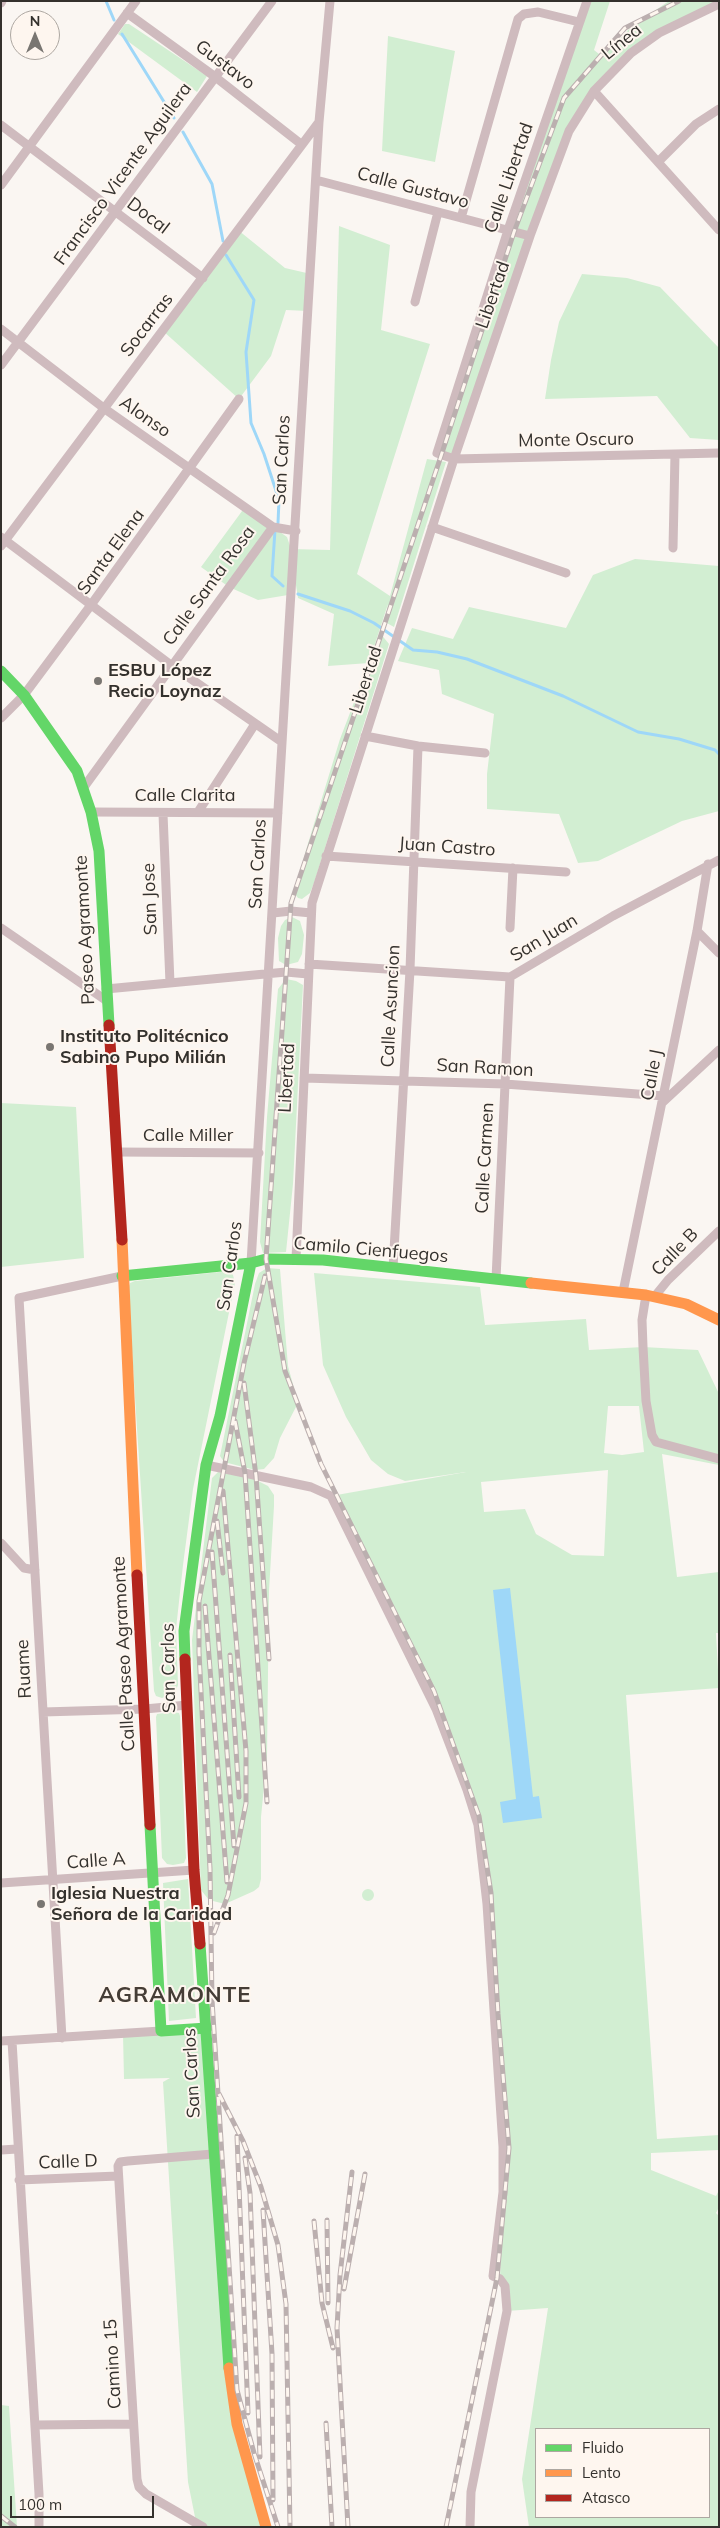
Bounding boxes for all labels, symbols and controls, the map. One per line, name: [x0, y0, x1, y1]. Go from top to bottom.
north arrow: [10, 10, 60, 60]
text: N: [30, 12, 40, 30]
street label: Línea: [598, 19, 646, 65]
street label: Gustavo: [191, 36, 259, 94]
street label: Francisco Vicente Aguilera: [50, 79, 196, 269]
street label: Calle Libertad: [480, 120, 538, 236]
street label: Calle Gustavo: [355, 163, 471, 213]
street label: Docal: [122, 193, 174, 239]
street label: Libertad: [471, 259, 515, 331]
street label: Socarras: [116, 289, 178, 361]
street label: Alonso: [115, 392, 175, 442]
street label: San Carlos: [269, 414, 295, 506]
street label: Monte Oscuro: [518, 428, 634, 452]
street label: Santa Elena: [73, 505, 149, 599]
street label: Calle Santa Rosa: [158, 522, 260, 650]
street label: Libertad: [345, 644, 387, 716]
place label: ESBU López Recio Loynaz: [108, 660, 221, 702]
marker: ESBU López Recio Loynaz: [92, 675, 104, 687]
street label: Calle Clarita: [134, 785, 236, 807]
street label: San Carlos: [245, 818, 271, 910]
street label: Juan Castro: [398, 833, 496, 861]
street label: Paseo Agramonte: [70, 855, 100, 1005]
street label: San Jose: [138, 863, 162, 935]
street label: San Juan: [506, 909, 582, 967]
street label: Calle Asuncion: [377, 944, 405, 1068]
place label: Instituto Politécnico Sabino Pupo Milián: [60, 1026, 229, 1068]
marker: Instituto Politécnico Sabino Pupo Milián: [44, 1041, 56, 1053]
street label: Libertad: [274, 1043, 300, 1113]
street label: Calle J: [636, 1048, 668, 1102]
street label: San Ramon: [436, 1055, 534, 1081]
street label: Calle Carmen: [471, 1102, 499, 1214]
street label: Calle Miller: [143, 1125, 233, 1147]
street label: San Carlos: [213, 1220, 247, 1312]
street label: Calle B: [647, 1224, 703, 1280]
street label: Camilo Cienfuegos: [293, 1232, 449, 1268]
street label: Calle Paseo Agramonte: [108, 1556, 140, 1752]
street label: San Carlos: [157, 1623, 181, 1713]
street label: Ruame: [12, 1639, 36, 1699]
street label: Calle A: [66, 1848, 126, 1874]
place label: Iglesia Nuestra Señora de la Caridad: [51, 1883, 232, 1926]
marker: Iglesia Nuestra Señora de la Caridad: [35, 1898, 47, 1910]
district label: AGRAMONTE: [97, 1982, 253, 2008]
street label: San Carlos: [179, 2027, 205, 2119]
street label: Calle D: [38, 2150, 98, 2174]
street label: Camino 15: [100, 2318, 126, 2410]
legend: [535, 2428, 710, 2518]
text: Fluido: [582, 2438, 624, 2457]
text: Lento: [582, 2463, 621, 2482]
scale bar: [12, 2486, 156, 2518]
text: Atasco: [582, 2488, 630, 2507]
text: 100 m: [18, 2495, 62, 2514]

